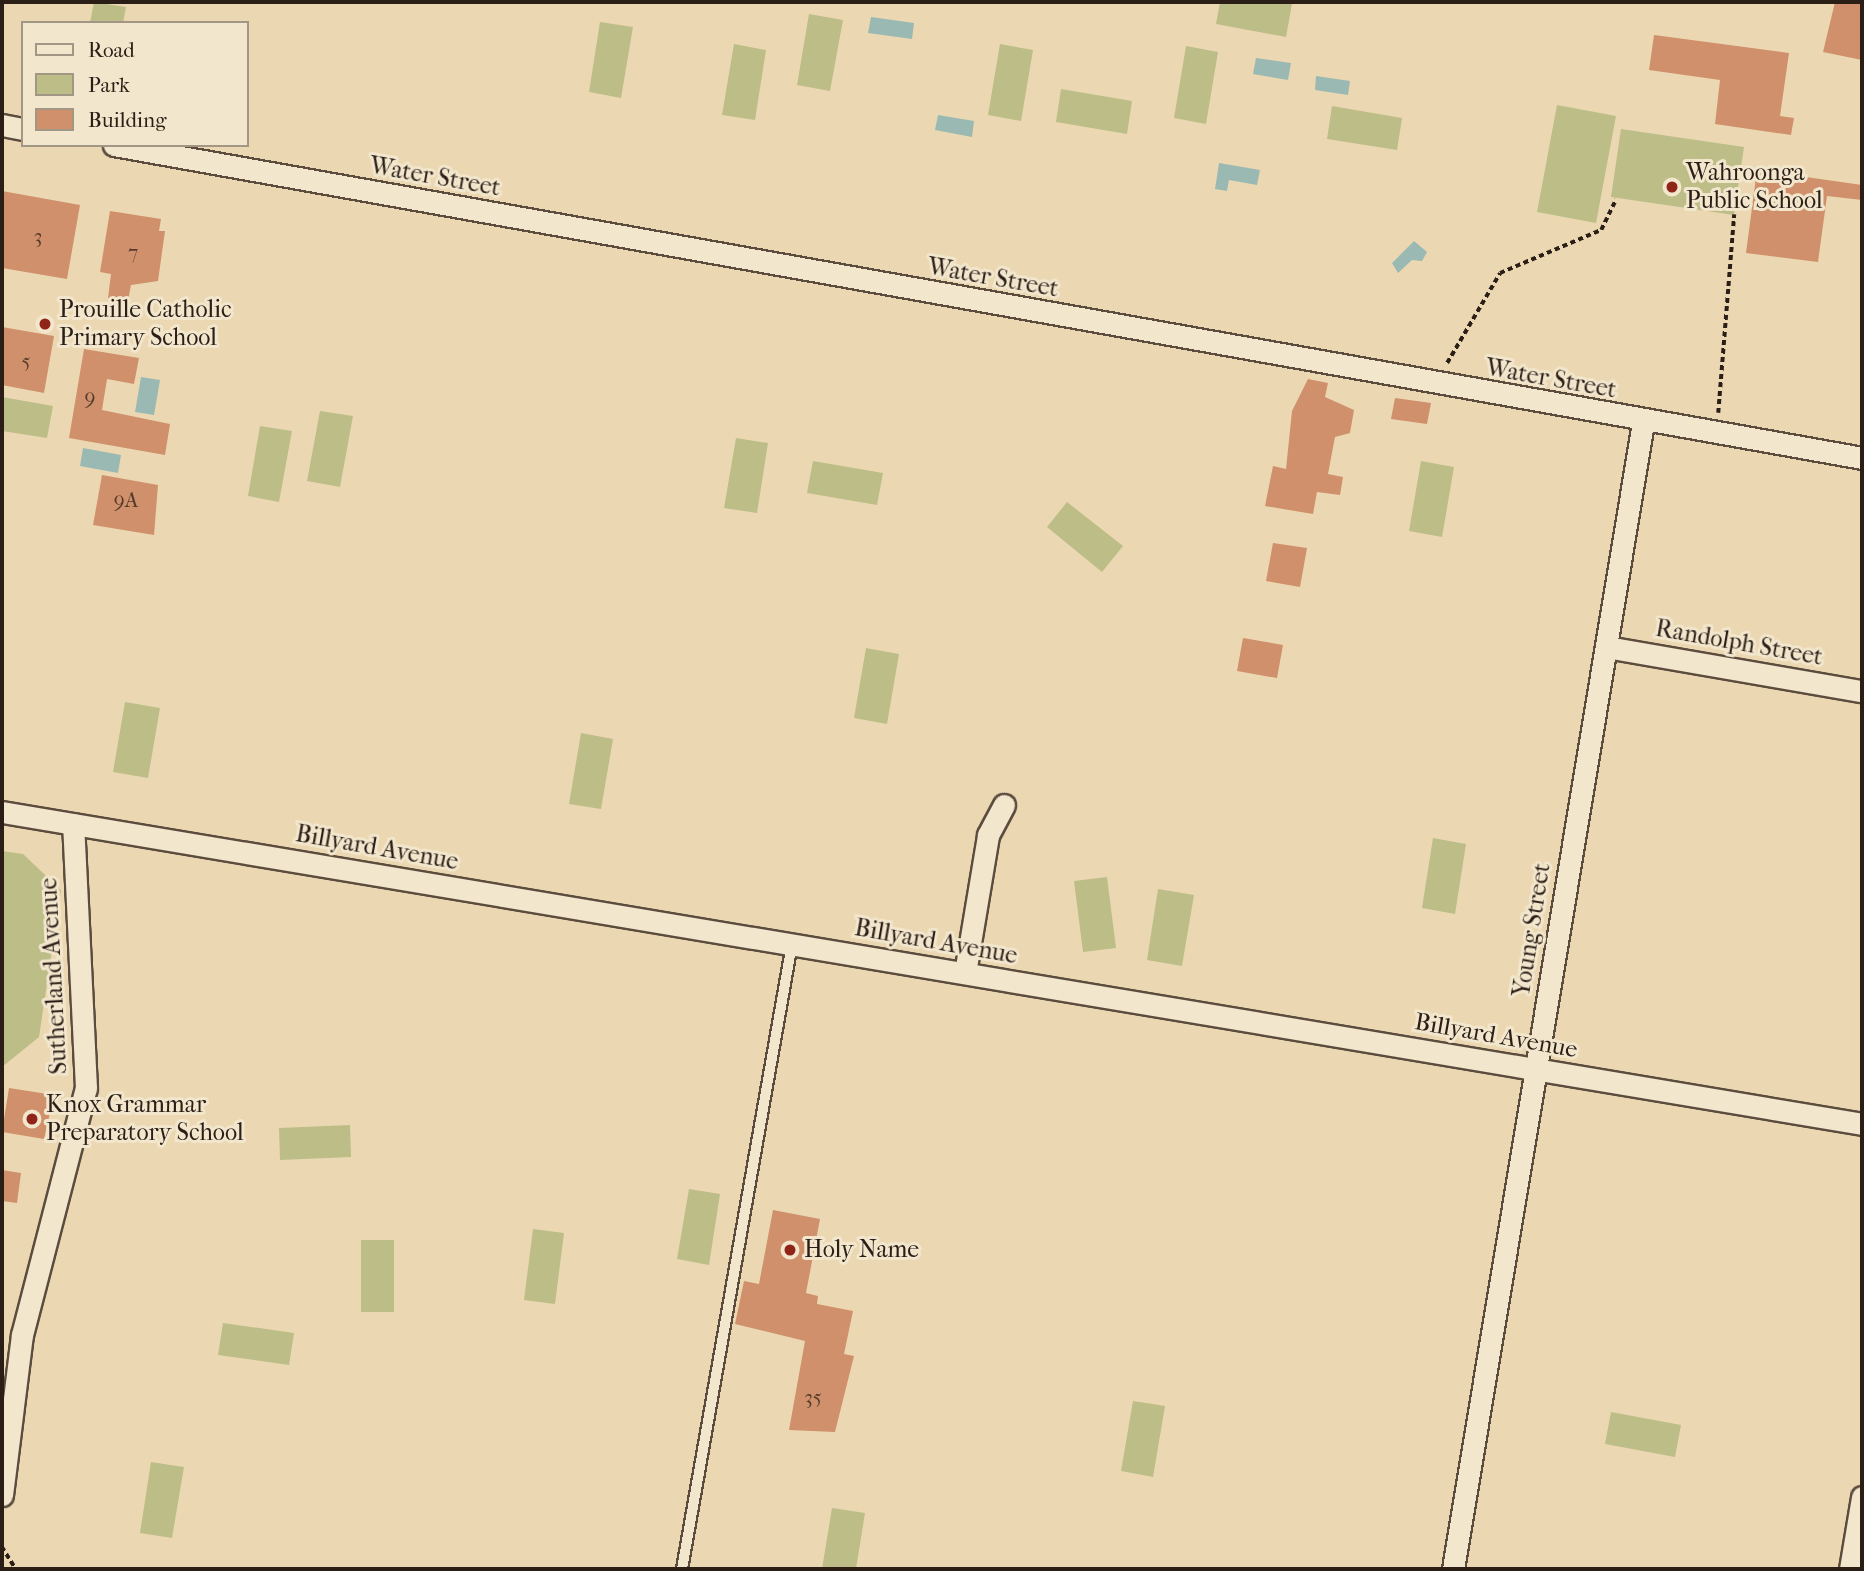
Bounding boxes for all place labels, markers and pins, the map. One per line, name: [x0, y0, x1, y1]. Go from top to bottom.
place label: Wahroonga Public School: [1686, 159, 1823, 215]
marker: Wahroonga Public School: [1664, 179, 1680, 195]
place label: Prouille Catholic Primary School: [59, 296, 232, 352]
marker: Prouille Catholic Primary School: [37, 316, 53, 332]
place label: Knox Grammar Preparatory School: [46, 1091, 244, 1147]
marker: Knox Grammar Preparatory School: [24, 1111, 40, 1127]
place label: Holy Name: [804, 1236, 919, 1264]
marker: Holy Name: [782, 1242, 798, 1258]

